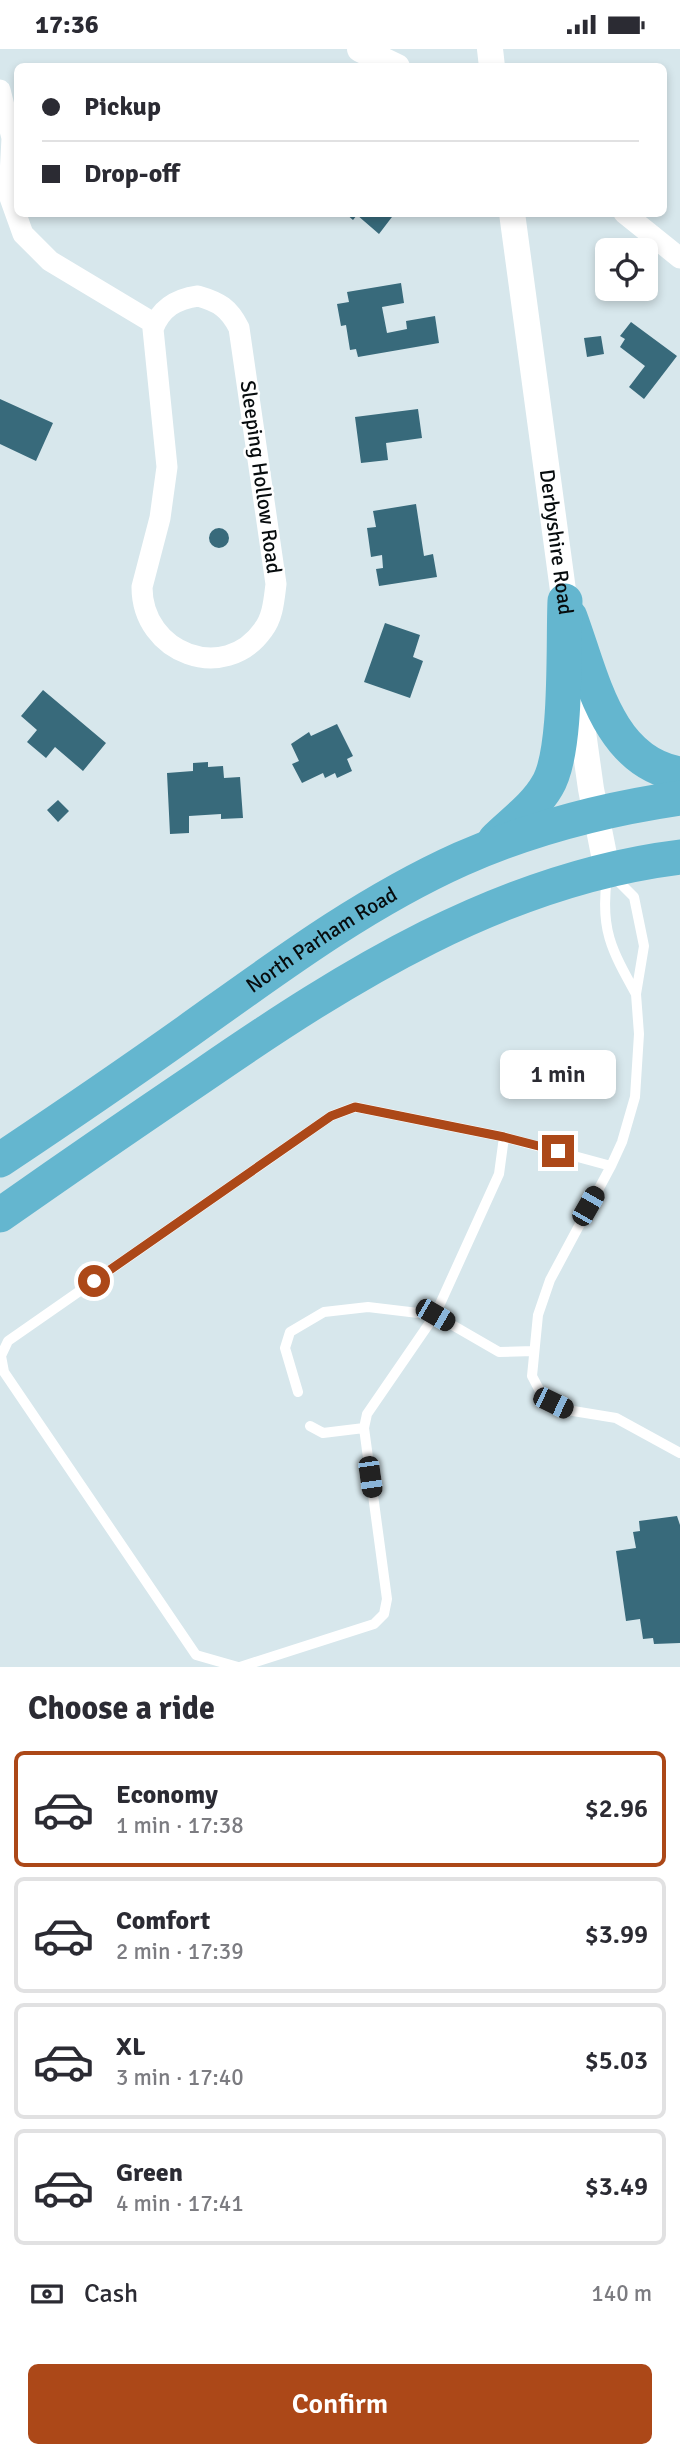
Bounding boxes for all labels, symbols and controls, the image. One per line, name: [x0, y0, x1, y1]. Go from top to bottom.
text: 17:36: [35, 9, 99, 41]
text: Pickup: [84, 91, 161, 123]
text: Drop-off: [84, 158, 180, 190]
map controls: [595, 238, 658, 301]
button: locate: [595, 238, 658, 301]
street label: Sleeping Hollow Road: [235, 379, 287, 575]
street label: Derbyshire Road: [534, 468, 579, 616]
street label: North Parham Road: [241, 881, 402, 998]
callout: 1 min: [500, 1049, 616, 1099]
text: 1 min: [530, 1060, 586, 1089]
route end: [542, 1135, 574, 1167]
car: [569, 1183, 608, 1229]
route start: [78, 1265, 110, 1297]
car: [412, 1295, 459, 1335]
car: [530, 1384, 577, 1422]
car: [357, 1455, 384, 1499]
text: Choose a ride: [28, 1689, 215, 1728]
icon: car: [32, 1778, 95, 1841]
text: Economy: [116, 1779, 218, 1811]
text: $2.96: [585, 1793, 648, 1825]
text: 1 min · 17:38: [116, 1811, 244, 1840]
icon: car: [32, 1904, 95, 1967]
text: Comfort: [116, 1905, 210, 1937]
text: $3.99: [585, 1919, 648, 1951]
text: 2 min · 17:39: [116, 1937, 244, 1966]
icon: car: [32, 2030, 95, 2093]
text: XL: [116, 2031, 146, 2063]
text: $5.03: [585, 2045, 648, 2077]
text: 3 min · 17:40: [116, 2063, 244, 2092]
icon: car: [32, 2156, 95, 2219]
text: Green: [116, 2157, 183, 2189]
text: $3.49: [585, 2171, 648, 2203]
text: 4 min · 17:41: [116, 2189, 244, 2218]
icon: cash: [28, 2275, 66, 2313]
text: Cash: [84, 2278, 138, 2310]
text: 140 m: [591, 2279, 652, 2308]
button: Confirm: [28, 2364, 652, 2444]

